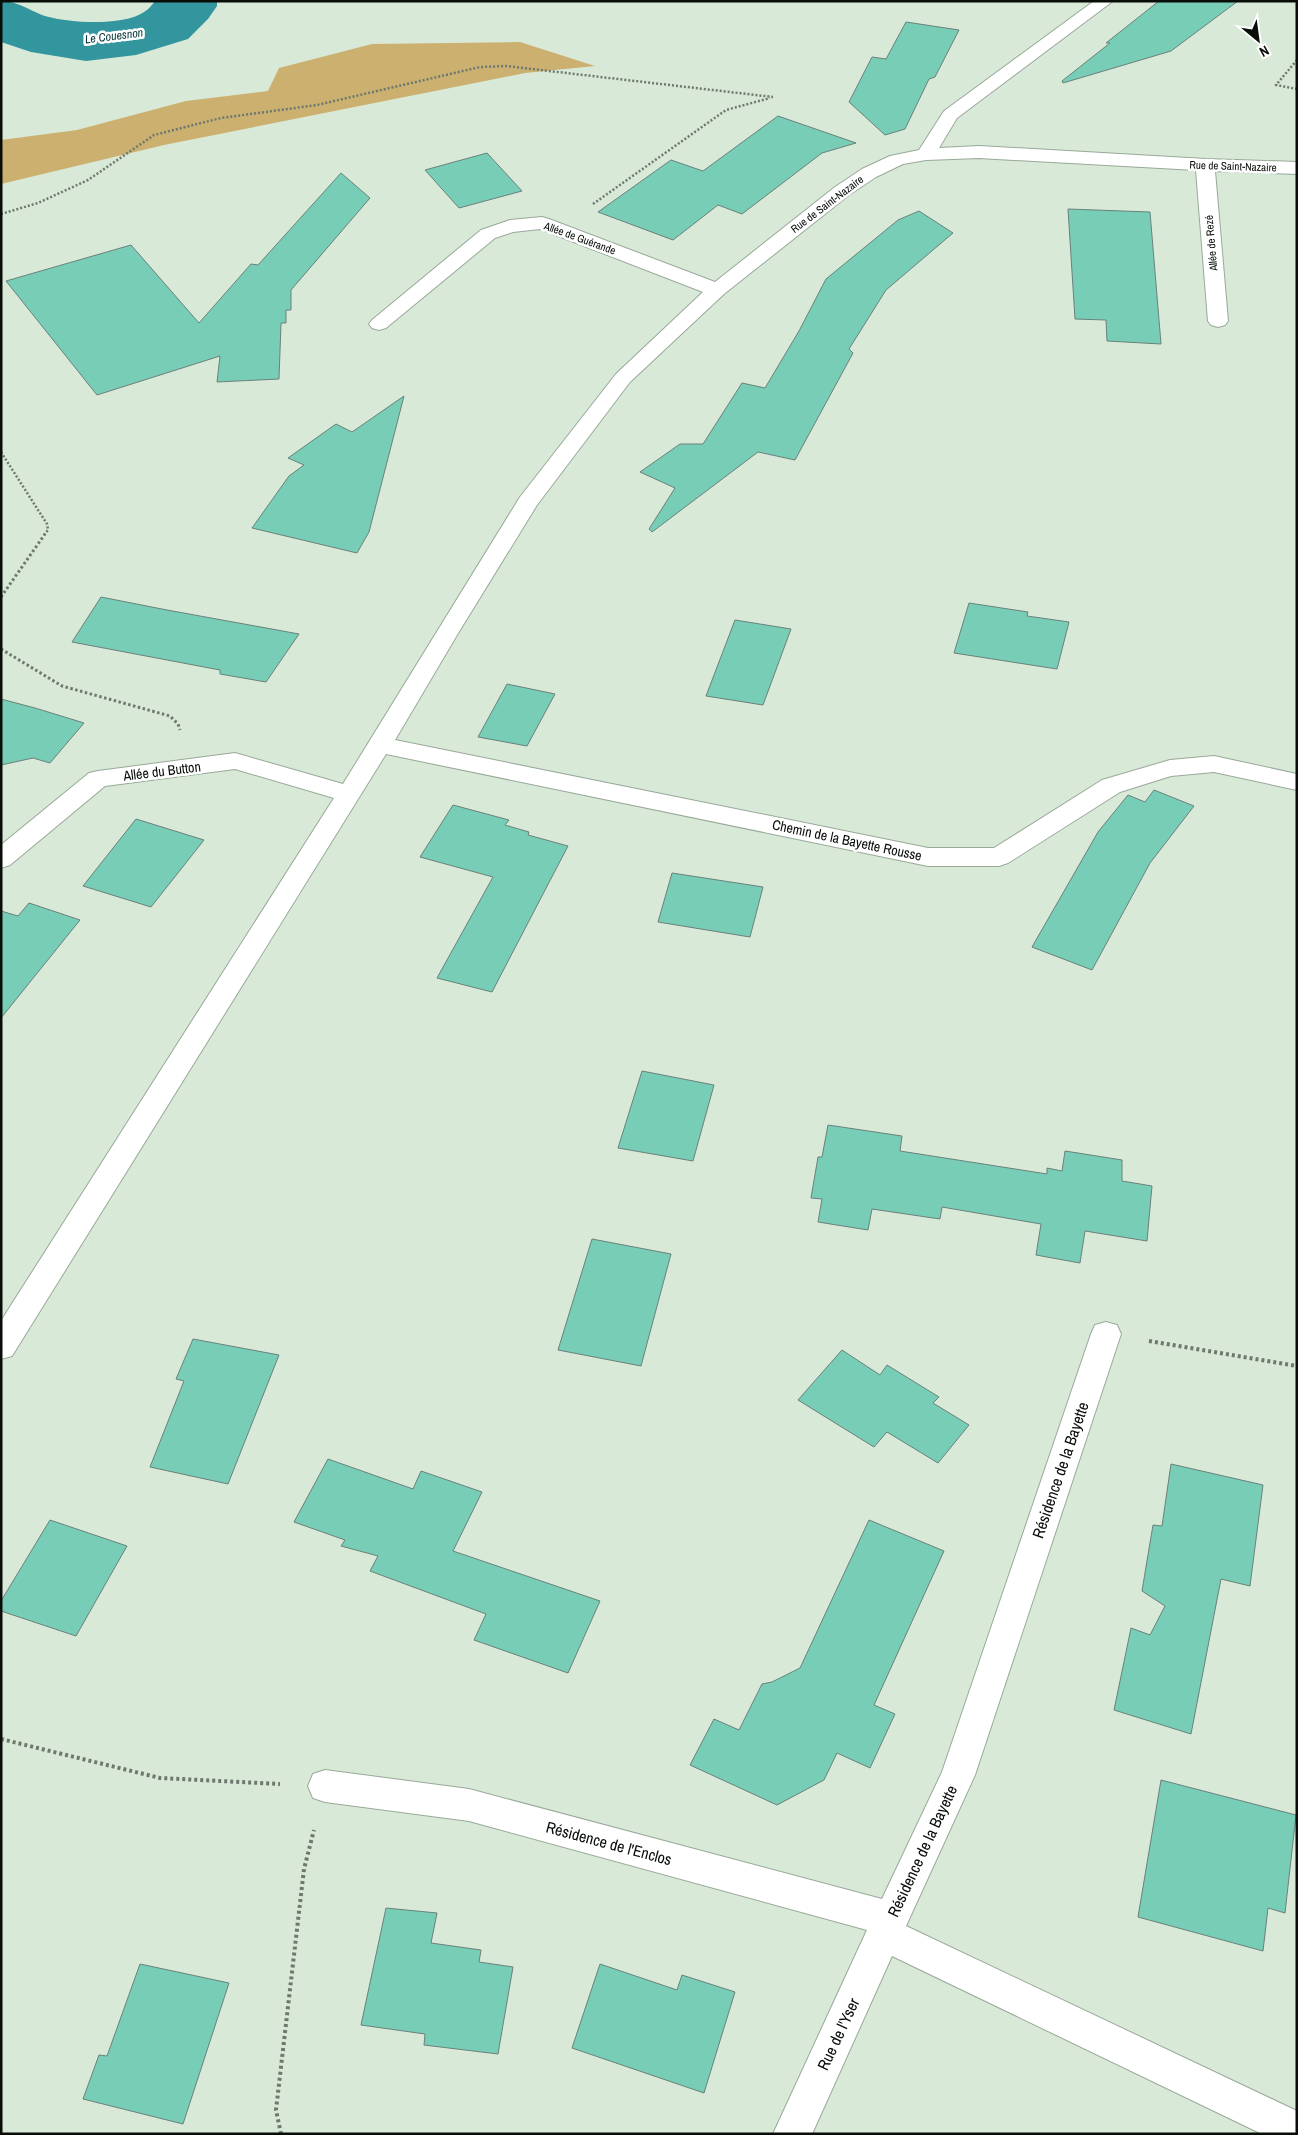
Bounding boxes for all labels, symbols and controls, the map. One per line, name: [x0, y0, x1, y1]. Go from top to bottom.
north arrow: [1233, 15, 1283, 65]
water label: Le Couesnon: [84, 24, 144, 48]
text: N: [1256, 41, 1272, 61]
street label: Rue de Saint-Nazaire: [1189, 157, 1277, 175]
street label: Rue de Saint-Nazaire: [788, 172, 866, 236]
street label: Allée de Rezé: [1202, 214, 1221, 273]
street label: Allée de Guérande: [541, 218, 618, 257]
street label: Allée du Button: [121, 757, 202, 785]
street label: Chemin de la Bayette Rousse: [771, 815, 923, 865]
street label: Résidence de la Bayette: [1026, 1399, 1094, 1541]
street label: Résidence de la Bayette: [882, 1782, 962, 1920]
street label: Résidence de l'Enclos: [544, 1816, 674, 1870]
street label: Rue de l'Yser: [812, 1994, 865, 2074]

